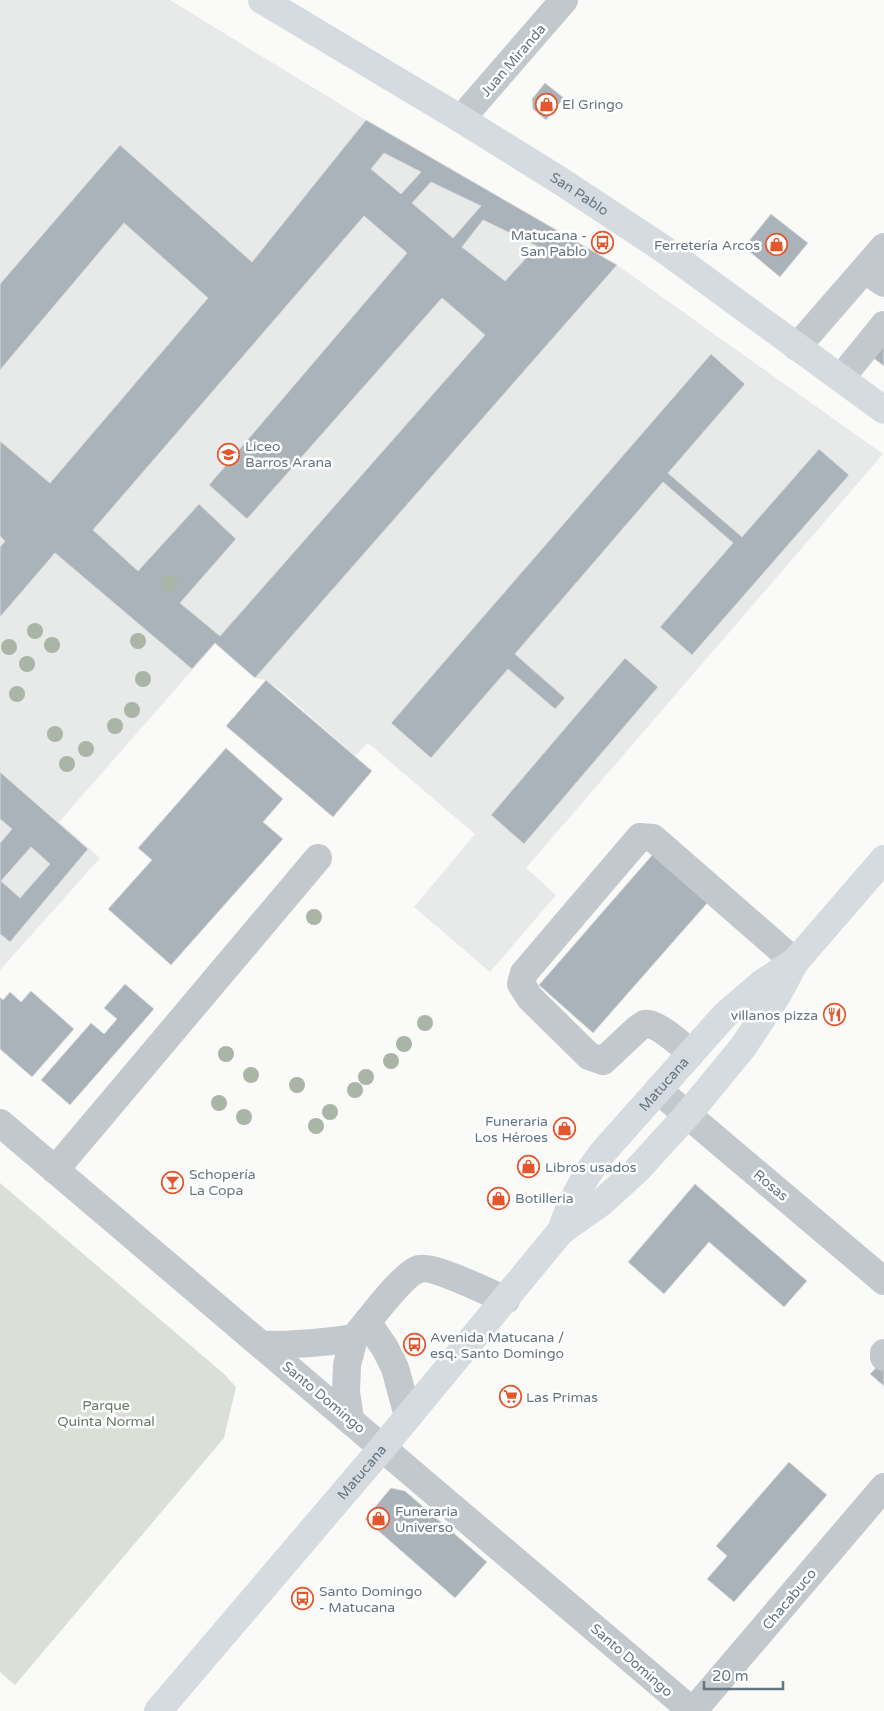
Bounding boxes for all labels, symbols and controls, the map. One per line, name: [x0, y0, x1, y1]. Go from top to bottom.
street label: Juan Miranda: [477, 21, 549, 100]
shop icon: El Gringo: [534, 92, 558, 116]
place label: El Gringo: [562, 96, 623, 113]
street label: San Pablo: [547, 169, 612, 219]
place label: Matucana - San Pablo: [511, 227, 587, 260]
bus stop icon: Matucana - San Pablo: [591, 231, 615, 255]
shop icon: Ferretería Arcos: [764, 233, 788, 257]
place label: Ferretería Arcos: [654, 237, 760, 254]
place label: Liceo Barros Arana: [245, 438, 332, 471]
school or university icon: Liceo Barros Arana: [217, 442, 241, 466]
restaurant icon: villanos pizza: [822, 1003, 846, 1027]
place label: villanos pizza: [731, 1007, 818, 1024]
street label: Matucana: [635, 1054, 693, 1115]
place label: Funeraria Los Héroes: [474, 1113, 548, 1146]
shop icon: Funeraria Los Héroes: [552, 1117, 576, 1141]
shop icon: Libros usados: [517, 1155, 541, 1179]
place label: Libros usados: [545, 1159, 637, 1176]
place label: Schopería La Copa: [189, 1166, 256, 1199]
street label: Rosas: [750, 1166, 792, 1205]
bar icon: Schopería La Copa: [161, 1170, 185, 1194]
shop icon: Botilleria: [487, 1186, 511, 1210]
place label: Botilleria: [515, 1190, 574, 1207]
place label: Avenida Matucana / esq. Santo Domingo: [430, 1329, 564, 1362]
bus stop icon: Avenida Matucana / esq. Santo Domingo: [402, 1333, 426, 1357]
street label: Santo Domingo: [279, 1358, 369, 1437]
supermarket icon: Las Primas: [498, 1385, 522, 1409]
place label: Las Primas: [526, 1389, 598, 1406]
park label: Parque Quinta Normal: [57, 1397, 155, 1430]
street label: Matucana: [334, 1441, 390, 1503]
place label: Funeraria Universo: [395, 1503, 458, 1536]
shop icon: Funeraria Universo: [367, 1507, 391, 1531]
street label: Chacabuco: [759, 1565, 820, 1633]
place label: Santo Domingo - Matucana: [319, 1583, 422, 1616]
bus stop icon: Santo Domingo - Matucana: [291, 1587, 315, 1611]
street label: Santo Domingo: [587, 1620, 676, 1701]
scale bar: [704, 1658, 783, 1690]
text: 20 m: [712, 1667, 749, 1685]

